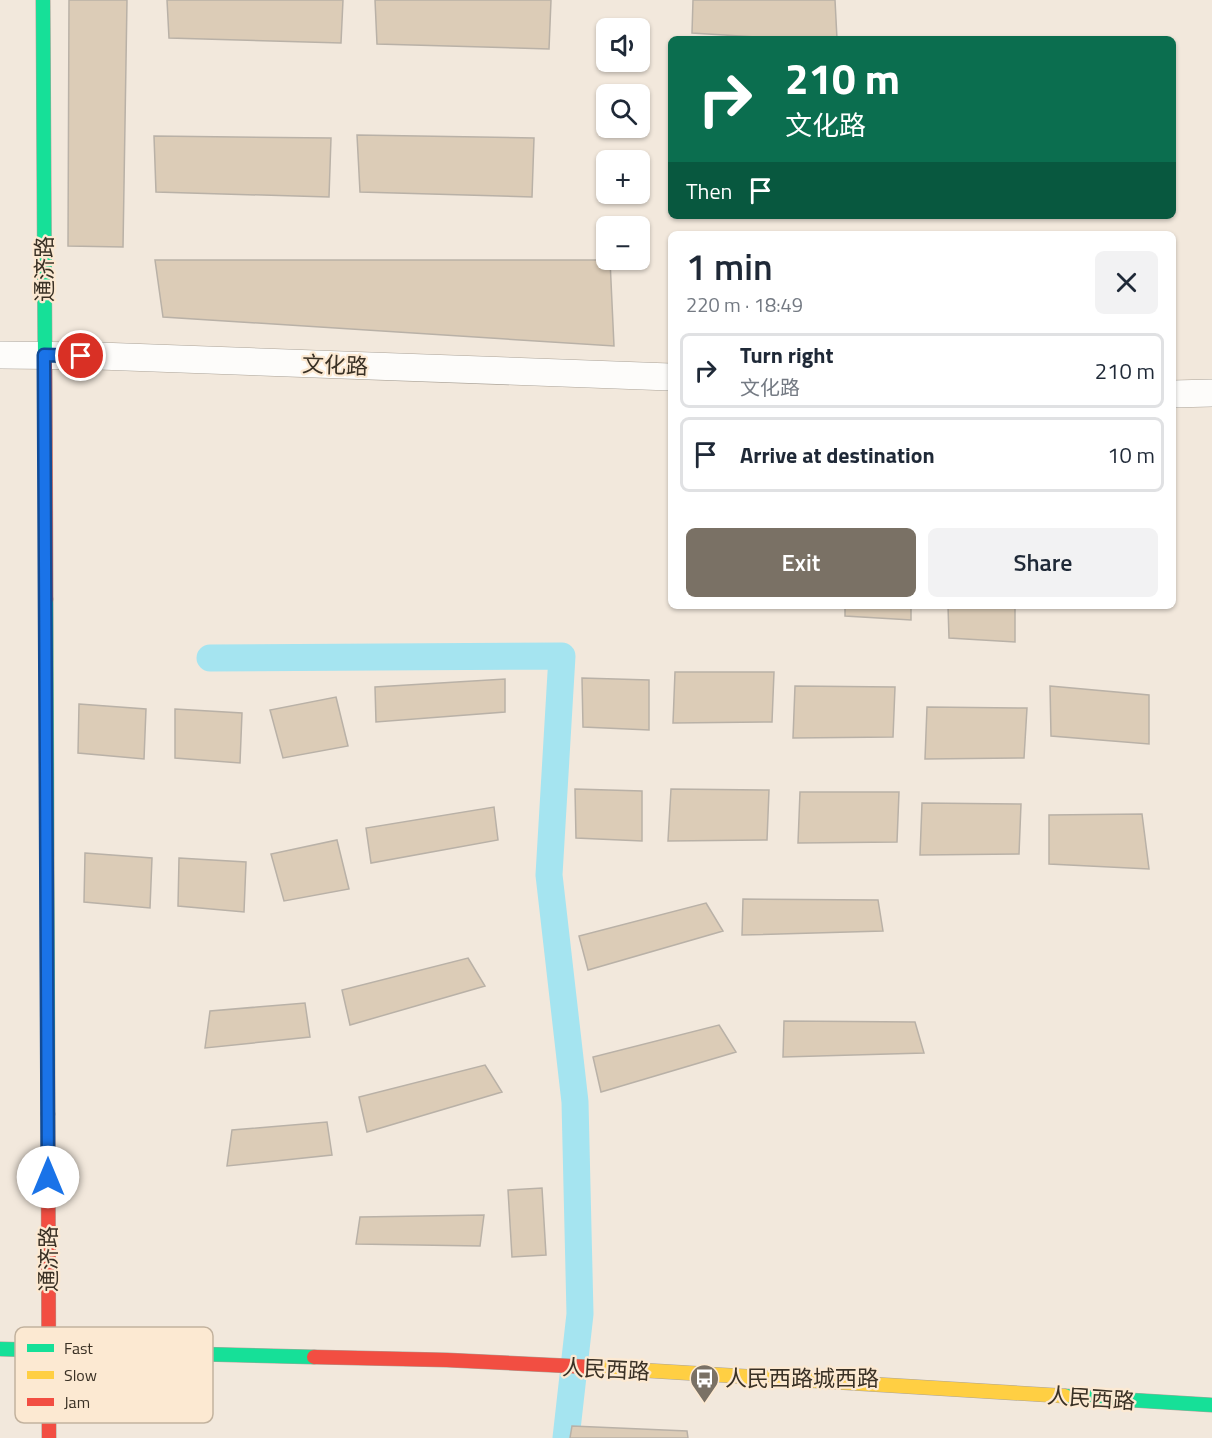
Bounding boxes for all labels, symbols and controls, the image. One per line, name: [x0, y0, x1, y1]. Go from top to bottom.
map controls: [596, 18, 650, 270]
button: sound: [596, 18, 650, 72]
text: 210 m: [785, 46, 900, 110]
icon: right: [686, 60, 764, 138]
button: search: [596, 84, 650, 138]
text: 文化路: [785, 104, 866, 145]
button: +: [596, 150, 650, 204]
text: Then: [686, 174, 732, 208]
icon: arrive: [744, 174, 777, 207]
button: −: [596, 216, 650, 270]
street label: 通济路: [27, 236, 61, 302]
text: 1 min: [686, 239, 773, 294]
button: close: [1095, 251, 1158, 314]
text: 220 m · 18:49: [686, 289, 803, 320]
pin: [55, 330, 106, 381]
text: Turn right: [740, 338, 834, 372]
icon: arrive: [64, 339, 97, 372]
street label: 文化路: [301, 347, 369, 383]
icon: right: [689, 354, 722, 387]
text: 210 m: [1095, 354, 1155, 388]
text: 文化路: [740, 372, 800, 403]
icon: arrive: [689, 438, 722, 471]
text: Arrive at destination: [740, 438, 935, 472]
text: 10 m: [1107, 438, 1155, 472]
button: Exit: [686, 528, 916, 597]
button: Share: [928, 528, 1158, 597]
position arrow: [16, 1145, 80, 1209]
street label: 通济路: [31, 1226, 65, 1292]
legend: [15, 1327, 213, 1423]
text: Fast: [64, 1336, 93, 1360]
street label: 人民西路: [561, 1350, 651, 1388]
place label: 人民西路城西路: [725, 1361, 879, 1395]
bus stop icon: 人民西路城西路: [688, 1362, 720, 1404]
text: Slow: [64, 1363, 97, 1387]
street label: 人民西路: [1046, 1378, 1136, 1418]
text: Jam: [64, 1390, 90, 1414]

